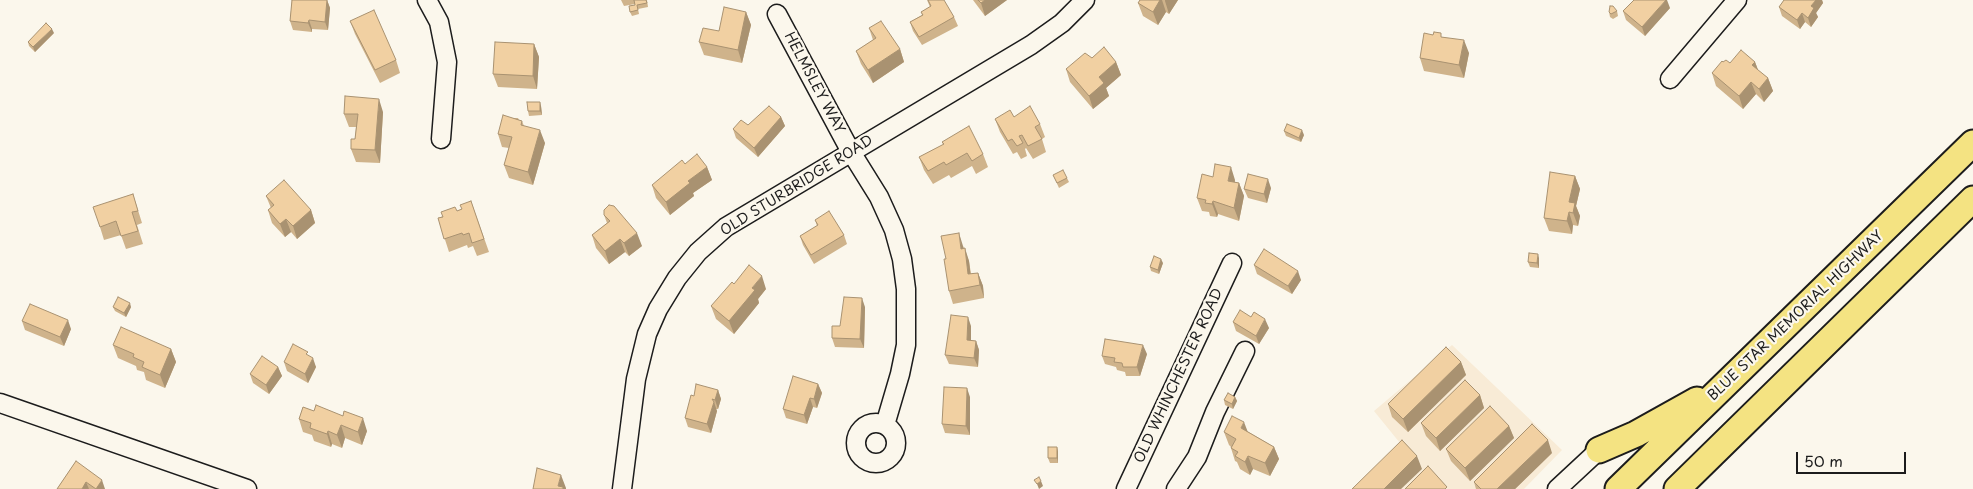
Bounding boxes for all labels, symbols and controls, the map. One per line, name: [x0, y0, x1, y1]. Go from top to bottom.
street label: HELMSLEY WAY: [780, 29, 848, 137]
street label: OLD STURBRIDGE ROAD: [718, 132, 876, 240]
street label: BLUE STAR MEMORIAL HIGHWAY: [1705, 228, 1887, 404]
street label: OLD WHINCHESTER ROAD: [1131, 286, 1227, 466]
scale bar: [1798, 442, 1908, 474]
text: 50 m: [1804, 449, 1843, 472]

